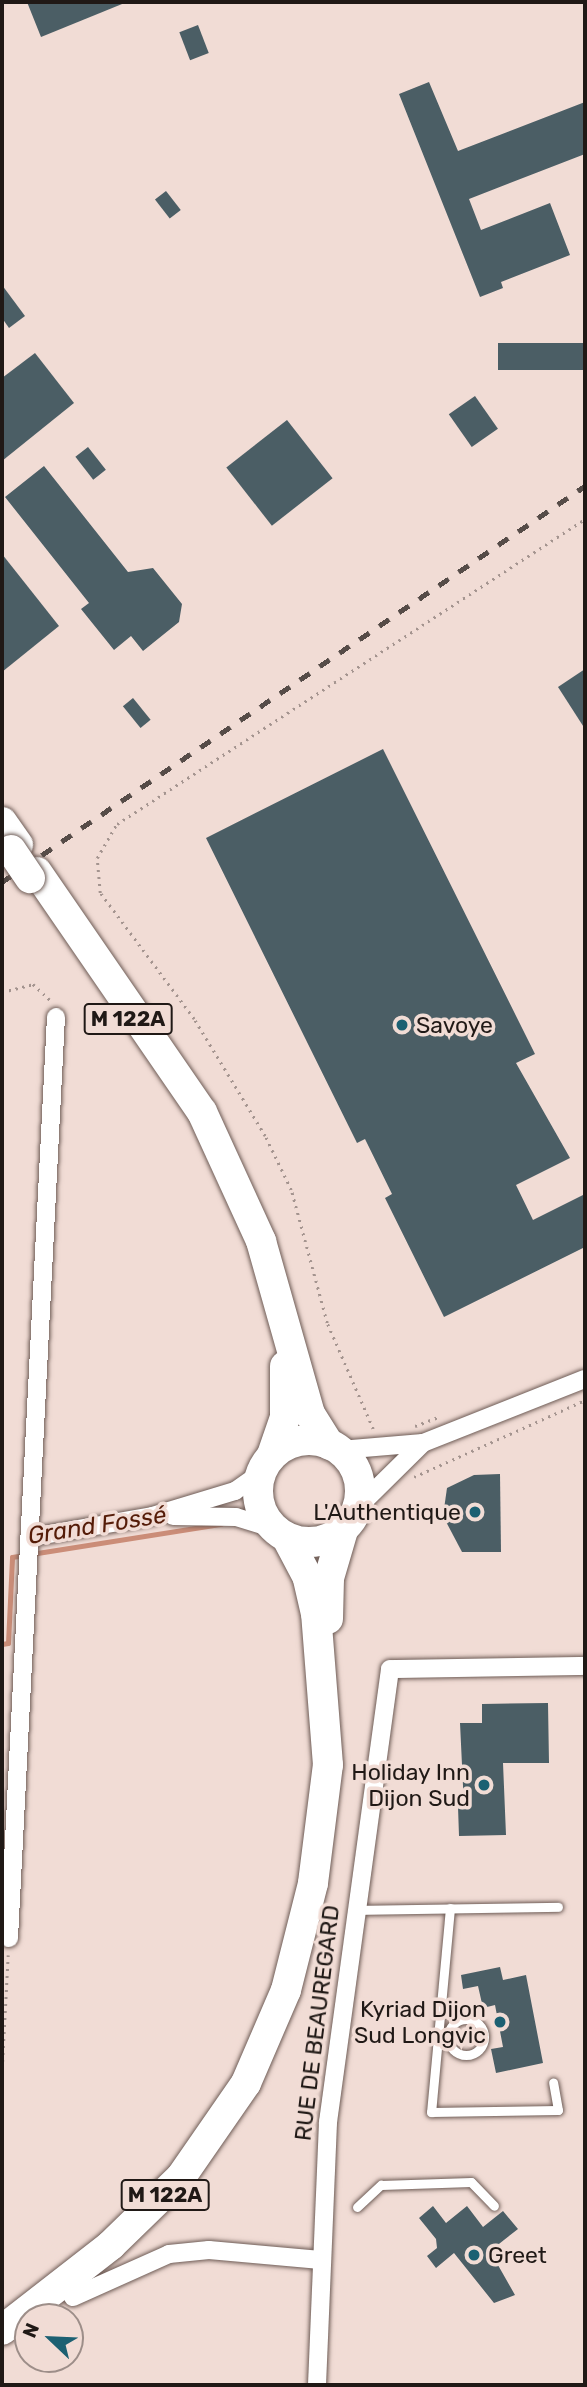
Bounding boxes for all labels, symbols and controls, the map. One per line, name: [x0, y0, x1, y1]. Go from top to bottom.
road number: M 122A: [82, 1002, 174, 1036]
place label: Savoye: [416, 1011, 493, 1039]
marker: Savoye: [394, 1017, 410, 1033]
place label: L'Authentique: [313, 1498, 461, 1526]
water label: Grand Fossé: [26, 1501, 168, 1551]
marker: L'Authentique: [467, 1504, 483, 1520]
place label: Holiday Inn Dijon Sud: [351, 1758, 470, 1812]
marker: Holiday Inn Dijon Sud: [476, 1777, 492, 1793]
street label: RUE DE BEAUREGARD: [289, 1904, 345, 2142]
place label: Kyriad Dijon Sud Longvic: [354, 1995, 486, 2049]
marker: Kyriad Dijon Sud Longvic: [492, 2014, 508, 2030]
road number: M 122A: [120, 2178, 210, 2212]
place label: Greet: [488, 2241, 547, 2269]
marker: Greet: [466, 2247, 482, 2263]
north arrow: [14, 2303, 84, 2373]
text: N: [18, 2320, 44, 2341]

